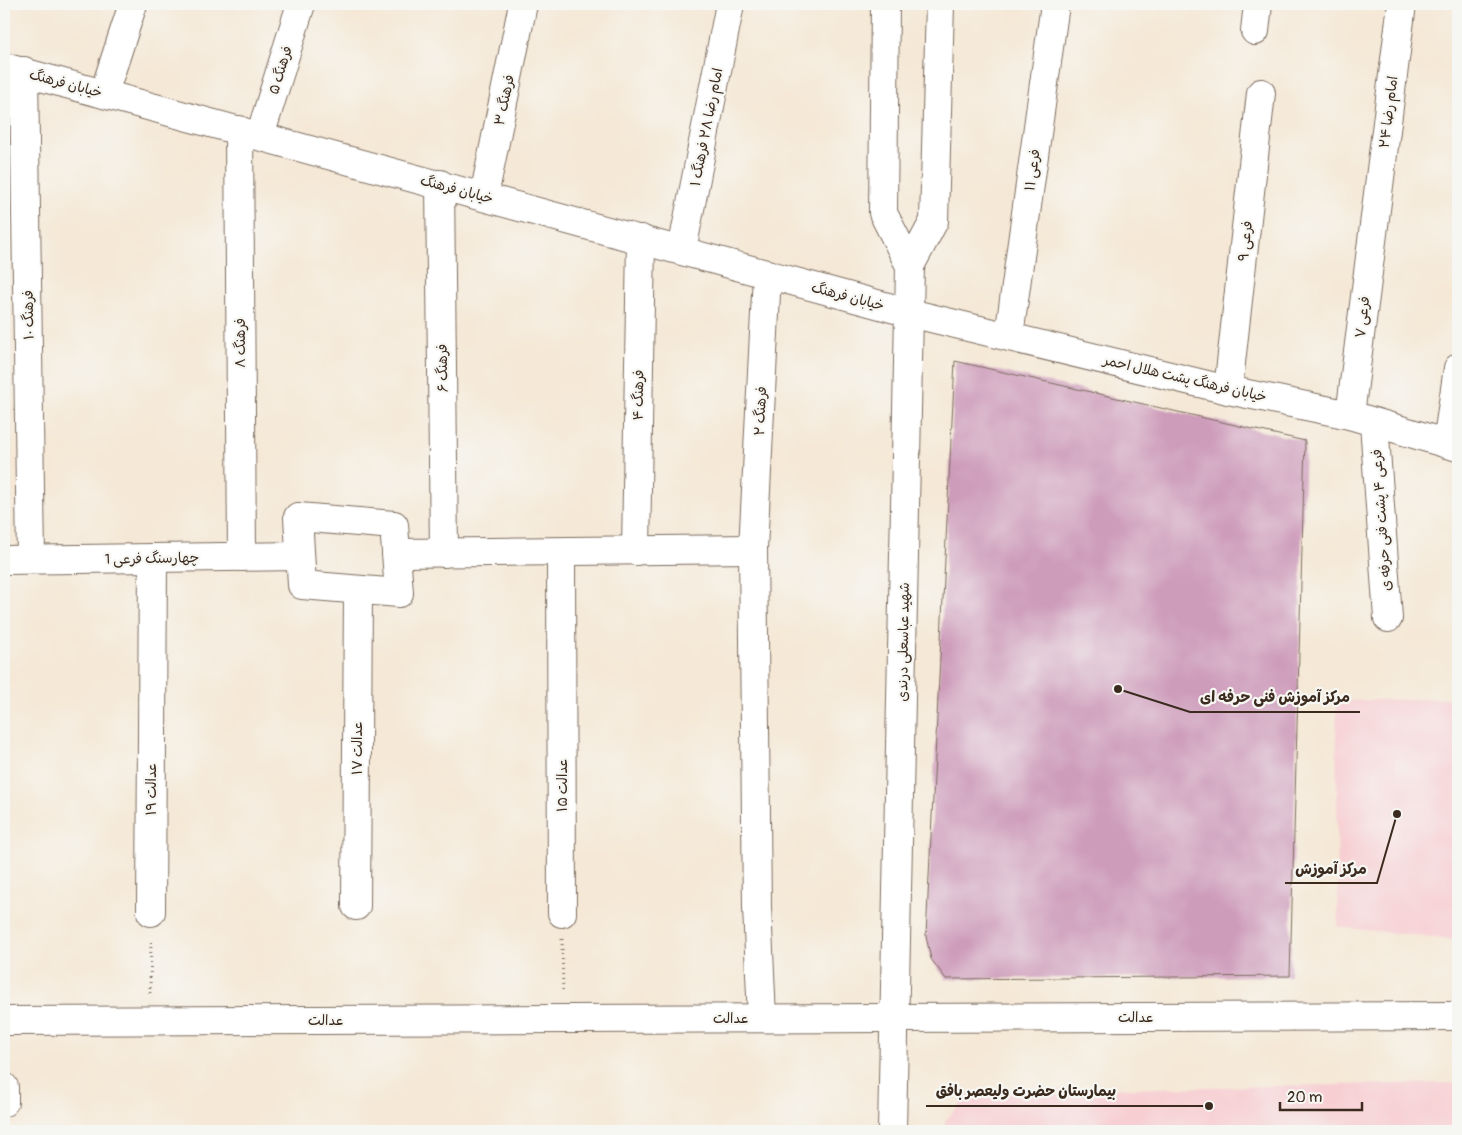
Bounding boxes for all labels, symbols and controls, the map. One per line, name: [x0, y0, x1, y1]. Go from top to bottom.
street label: فرهنگ ۵: [265, 44, 296, 97]
street label: خیابان فرهنگ: [28, 66, 104, 101]
street label: امام رضا ۲۸ فرهنگ ۱: [687, 66, 728, 188]
street label: فرهنگ ۳: [491, 73, 518, 127]
street label: امام رضا ۲۴: [1376, 75, 1403, 149]
street label: فرعی ۱۱: [1021, 148, 1044, 192]
street label: خیابان فرهنگ: [419, 172, 495, 207]
street label: فرعی ۹: [1235, 220, 1256, 262]
street label: خیابان فرهنگ: [810, 279, 886, 314]
street label: فرهنگ ۱۰: [20, 290, 37, 340]
street label: فرعی ۷: [1352, 295, 1373, 339]
street label: فرهنگ ۸: [232, 318, 249, 368]
street label: فرهنگ ۶: [434, 343, 451, 392]
street label: خیابان فرهنگ پشت هلال احمر: [1100, 351, 1268, 407]
street label: فرهنگ ۴: [630, 369, 647, 421]
street label: فرهنگ ۲: [751, 386, 770, 436]
street label: فرعی ۴ پشت فنی حرفه ی: [1368, 448, 1396, 592]
street label: چهارسنگ فرعی 1: [104, 549, 200, 569]
street label: شهید عباسعلی درندی: [894, 582, 913, 702]
callout: مرکز آموزش فنی حرفه ای: [1190, 682, 1360, 712]
text: مرکز آموزش فنی حرفه ای: [1200, 688, 1350, 707]
street label: عدالت ۱۷: [349, 721, 366, 775]
street label: عدالت ۱۵: [554, 758, 571, 812]
street label: عدالت ۱۹: [143, 762, 160, 816]
callout: مرکز آموزش: [1285, 853, 1377, 883]
text: مرکز آموزش: [1295, 860, 1367, 879]
street label: عدالت: [1118, 1009, 1154, 1026]
street label: عدالت: [713, 1010, 749, 1027]
street label: عدالت: [308, 1012, 344, 1029]
callout: بیمارستان حضرت ولیعصر بافق: [926, 1076, 1127, 1106]
scale bar: [1280, 1080, 1362, 1112]
text: بیمارستان حضرت ولیعصر بافق: [936, 1082, 1116, 1101]
text: 20 m: [1287, 1088, 1322, 1107]

